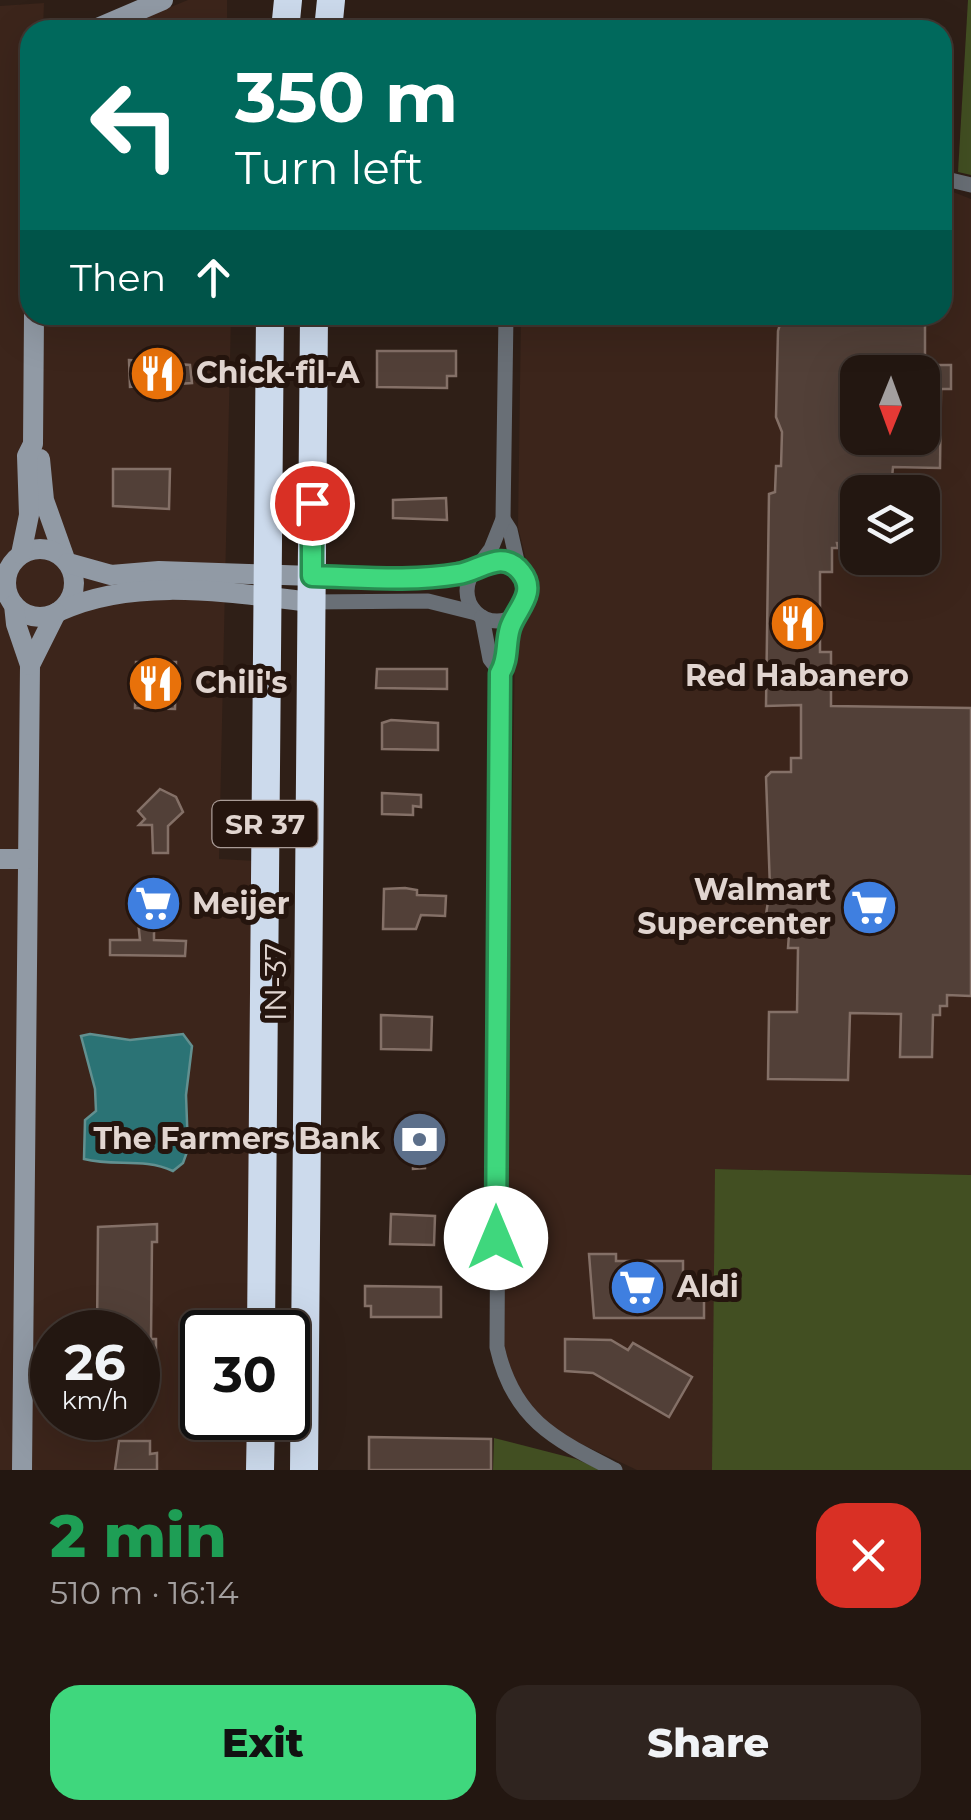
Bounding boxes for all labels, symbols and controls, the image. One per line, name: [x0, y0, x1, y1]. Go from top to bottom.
text: 350 m: [235, 54, 458, 140]
icon: left: [70, 60, 200, 190]
text: Turn left: [235, 140, 423, 195]
icon: ahead: [186, 250, 241, 305]
text: Then: [70, 254, 166, 301]
restaurant icon: Chick-fil-A: [127, 343, 187, 403]
place label: Chick-fil-A: [196, 354, 360, 391]
north arrow: [840, 355, 940, 455]
map controls: [840, 355, 940, 575]
pin: [270, 461, 355, 546]
button: layers: [840, 475, 940, 575]
icon: arrive: [285, 476, 340, 531]
restaurant icon: Red Habanero: [767, 594, 827, 654]
restaurant icon: Chili's: [126, 653, 186, 713]
place label: Red Habanero: [685, 657, 909, 694]
place label: Chili's: [195, 664, 287, 701]
road number: SR 37: [212, 801, 318, 847]
place label: Walmart Supercenter: [637, 871, 831, 942]
supermarket icon: Meijer: [123, 874, 183, 934]
supermarket icon: Walmart Supercenter: [840, 877, 900, 937]
place label: Meijer: [192, 885, 290, 922]
street label: IN-37: [257, 943, 294, 1021]
bank icon: The Farmers Bank: [389, 1109, 449, 1169]
place label: The Farmers Bank: [93, 1120, 380, 1157]
position arrow: [444, 1186, 548, 1290]
supermarket icon: Aldi: [608, 1257, 668, 1317]
place label: Aldi: [676, 1268, 739, 1305]
speed limit sign: 30: [180, 1310, 310, 1440]
text: 26: [64, 1332, 126, 1393]
text: km/h: [62, 1385, 128, 1415]
text: 2 min: [50, 1499, 227, 1572]
button: close: [816, 1503, 921, 1608]
text: 510 m · 16:14: [50, 1573, 239, 1612]
button: Exit: [50, 1685, 476, 1800]
button: Share: [496, 1685, 921, 1800]

